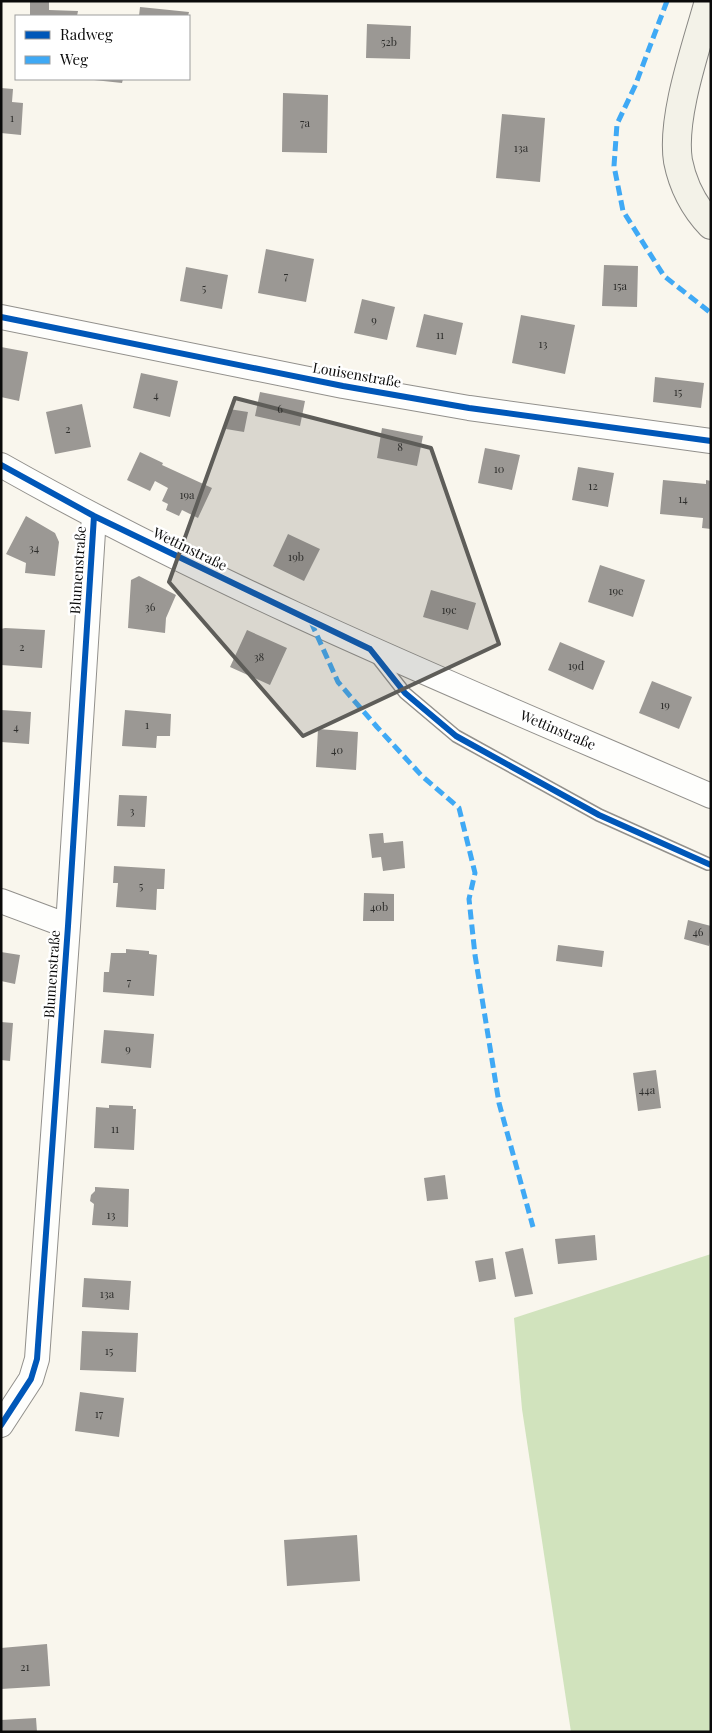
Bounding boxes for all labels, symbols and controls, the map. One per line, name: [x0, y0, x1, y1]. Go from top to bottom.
legend: [15, 15, 190, 80]
text: Radweg: [60, 24, 113, 44]
house number: 52b: [381, 34, 397, 49]
text: Weg: [59, 49, 88, 69]
house number: 1: [10, 110, 14, 125]
house number: 7a: [300, 115, 310, 130]
house number: 13a: [514, 140, 529, 155]
house number: 7: [284, 268, 289, 283]
house number: 15a: [613, 278, 628, 293]
house number: 5: [202, 280, 207, 295]
house number: 9: [371, 312, 377, 327]
house number: 11: [436, 327, 444, 342]
house number: 13: [539, 336, 547, 351]
street label: Louisenstraße: [311, 357, 403, 392]
house number: 15: [674, 384, 683, 399]
house number: 4: [153, 387, 159, 402]
house number: 6: [277, 401, 283, 416]
house number: 2: [65, 421, 71, 436]
house number: 8: [397, 439, 403, 454]
house number: 10: [494, 461, 505, 476]
house number: 12: [588, 478, 598, 493]
house number: 19a: [179, 487, 195, 502]
house number: 14: [678, 491, 688, 506]
street label: Wettinstraße: [149, 522, 230, 575]
street label: Blumenstraße: [65, 525, 90, 615]
house number: 34: [29, 540, 40, 555]
house number: 19b: [288, 549, 304, 564]
house number: 19e: [608, 583, 624, 598]
house number: 36: [145, 599, 156, 614]
house number: 19c: [441, 602, 457, 617]
house number: 2: [19, 639, 25, 654]
house number: 38: [254, 649, 265, 664]
house number: 19d: [568, 658, 585, 673]
house number: 19: [660, 697, 670, 712]
street label: Wettinstraße: [517, 705, 599, 754]
house number: 1: [145, 717, 149, 732]
house number: 4: [13, 719, 19, 734]
house number: 40: [331, 742, 343, 757]
house number: 3: [130, 803, 135, 818]
house number: 5: [139, 878, 144, 893]
house number: 40b: [370, 899, 388, 914]
house number: 46: [692, 924, 704, 939]
street label: Blumenstraße: [39, 929, 64, 1019]
house number: 7: [127, 974, 132, 989]
house number: 9: [125, 1041, 131, 1056]
house number: 44a: [639, 1082, 656, 1097]
house number: 11: [111, 1121, 119, 1136]
house number: 13: [107, 1207, 115, 1222]
house number: 13a: [100, 1286, 115, 1301]
house number: 15: [105, 1343, 114, 1358]
house number: 17: [95, 1406, 104, 1421]
house number: 21: [20, 1659, 30, 1674]

